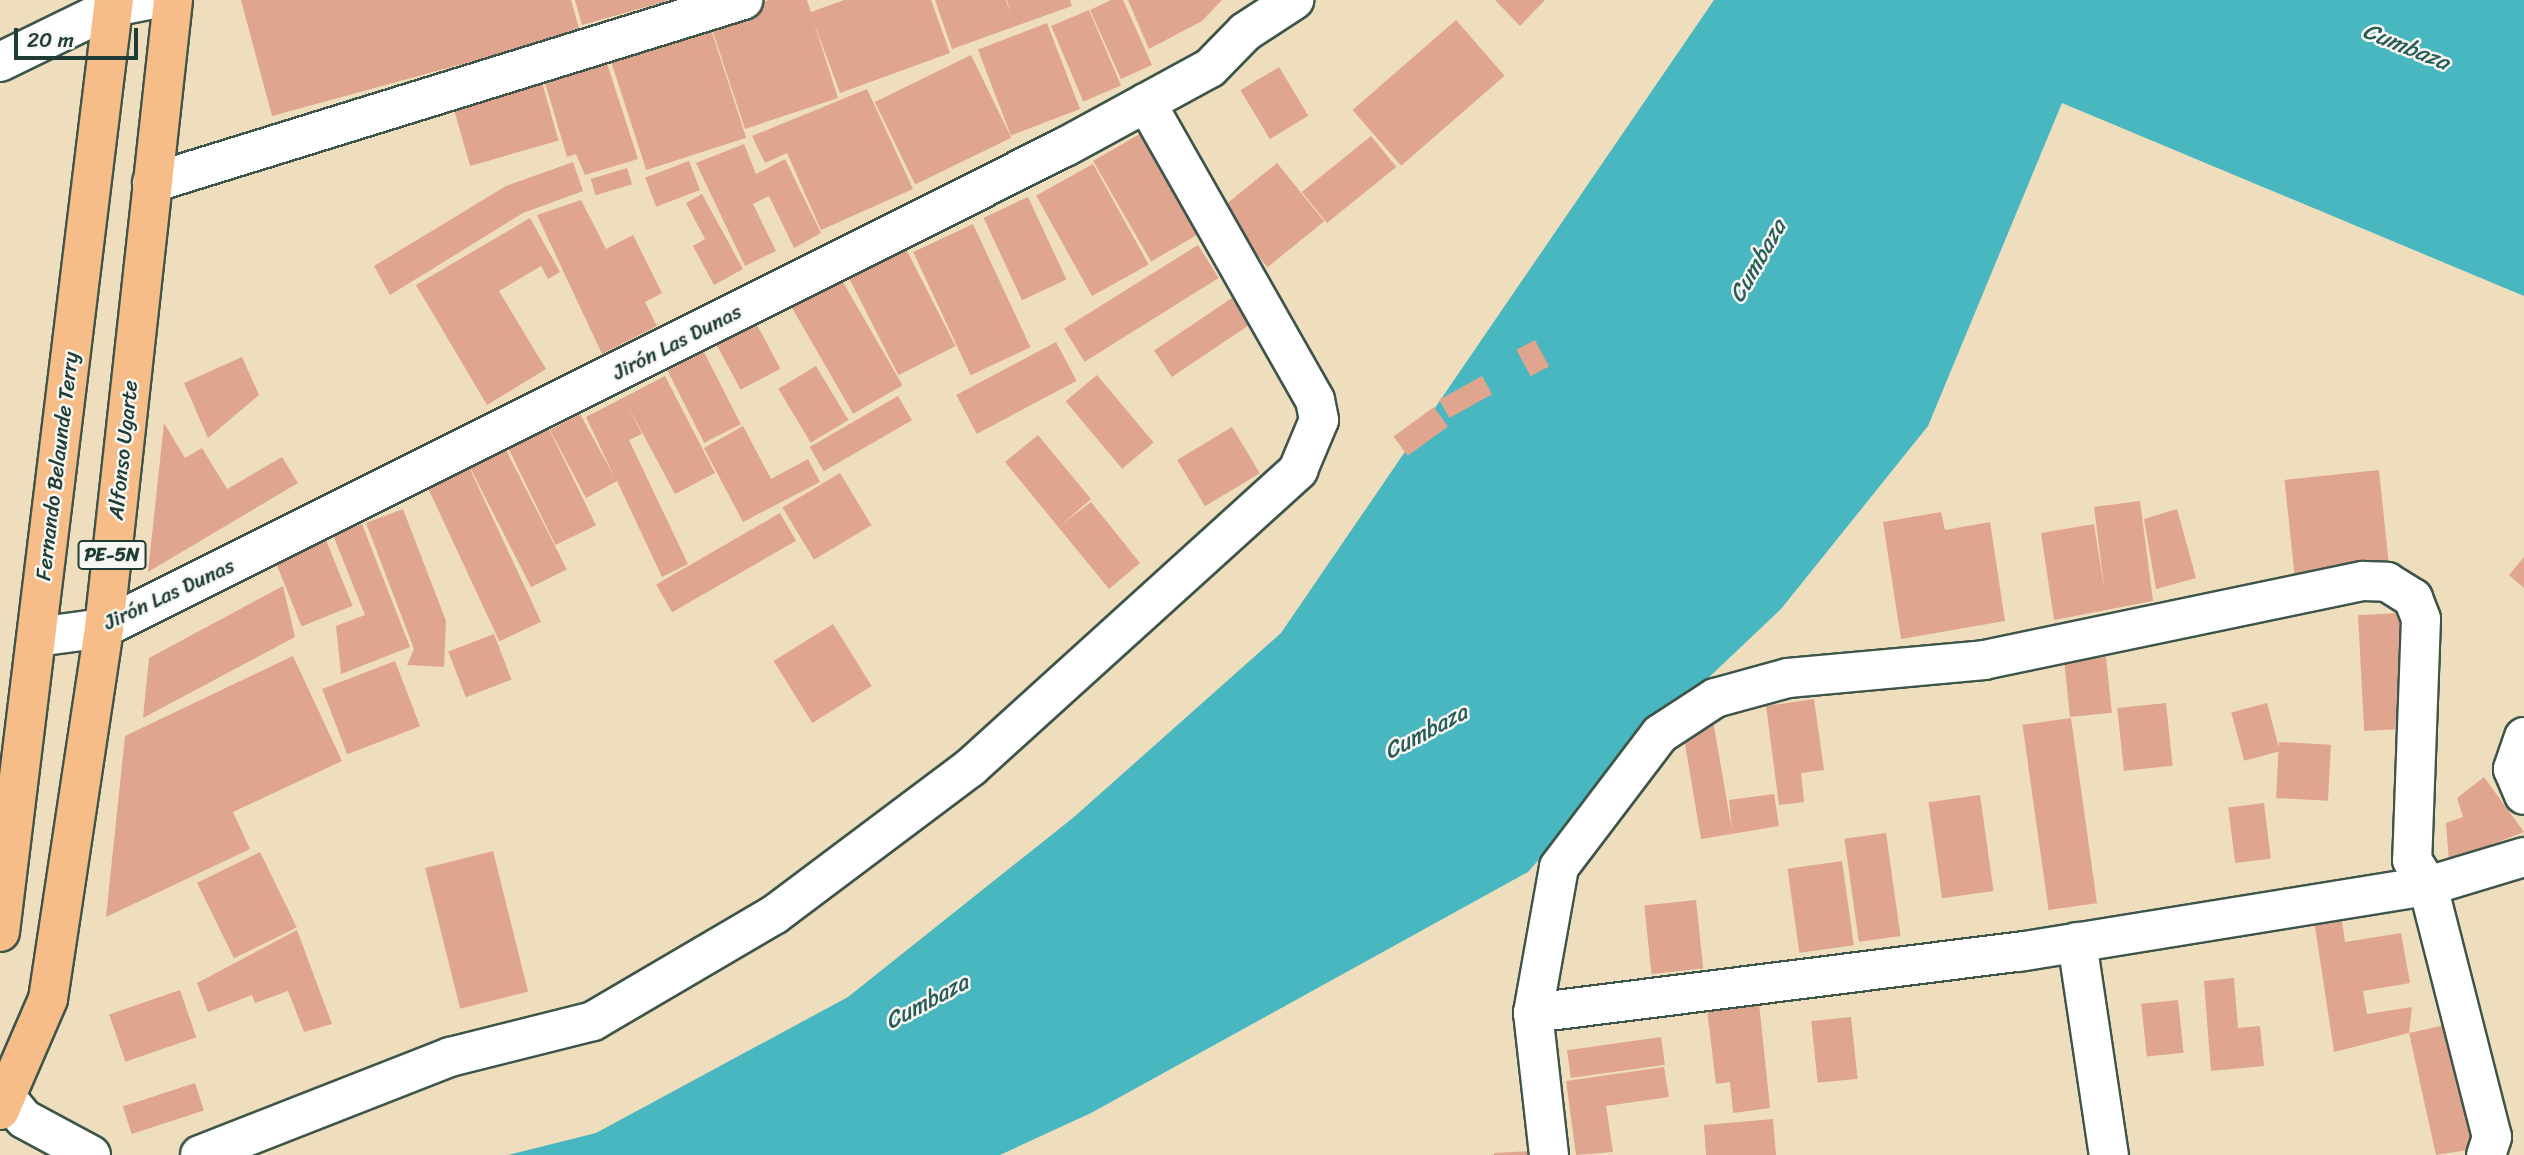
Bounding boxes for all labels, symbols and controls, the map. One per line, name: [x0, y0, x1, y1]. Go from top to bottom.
scale bar: [18, 14, 142, 58]
water label: Cumbaza: [2359, 17, 2453, 77]
text: 20 m: [27, 21, 74, 59]
water label: Cumbaza: [1723, 215, 1793, 307]
street label: Jirón Las Dunas: [608, 298, 746, 386]
street label: Fernando Belaunde Terry: [30, 350, 84, 582]
street label: Alfonso Ugarte: [103, 379, 143, 521]
road number: PE-5N: [77, 540, 147, 570]
street label: Jirón Las Dunas: [99, 552, 239, 636]
water label: Cumbaza: [1380, 699, 1472, 765]
water label: Cumbaza: [881, 969, 973, 1035]

